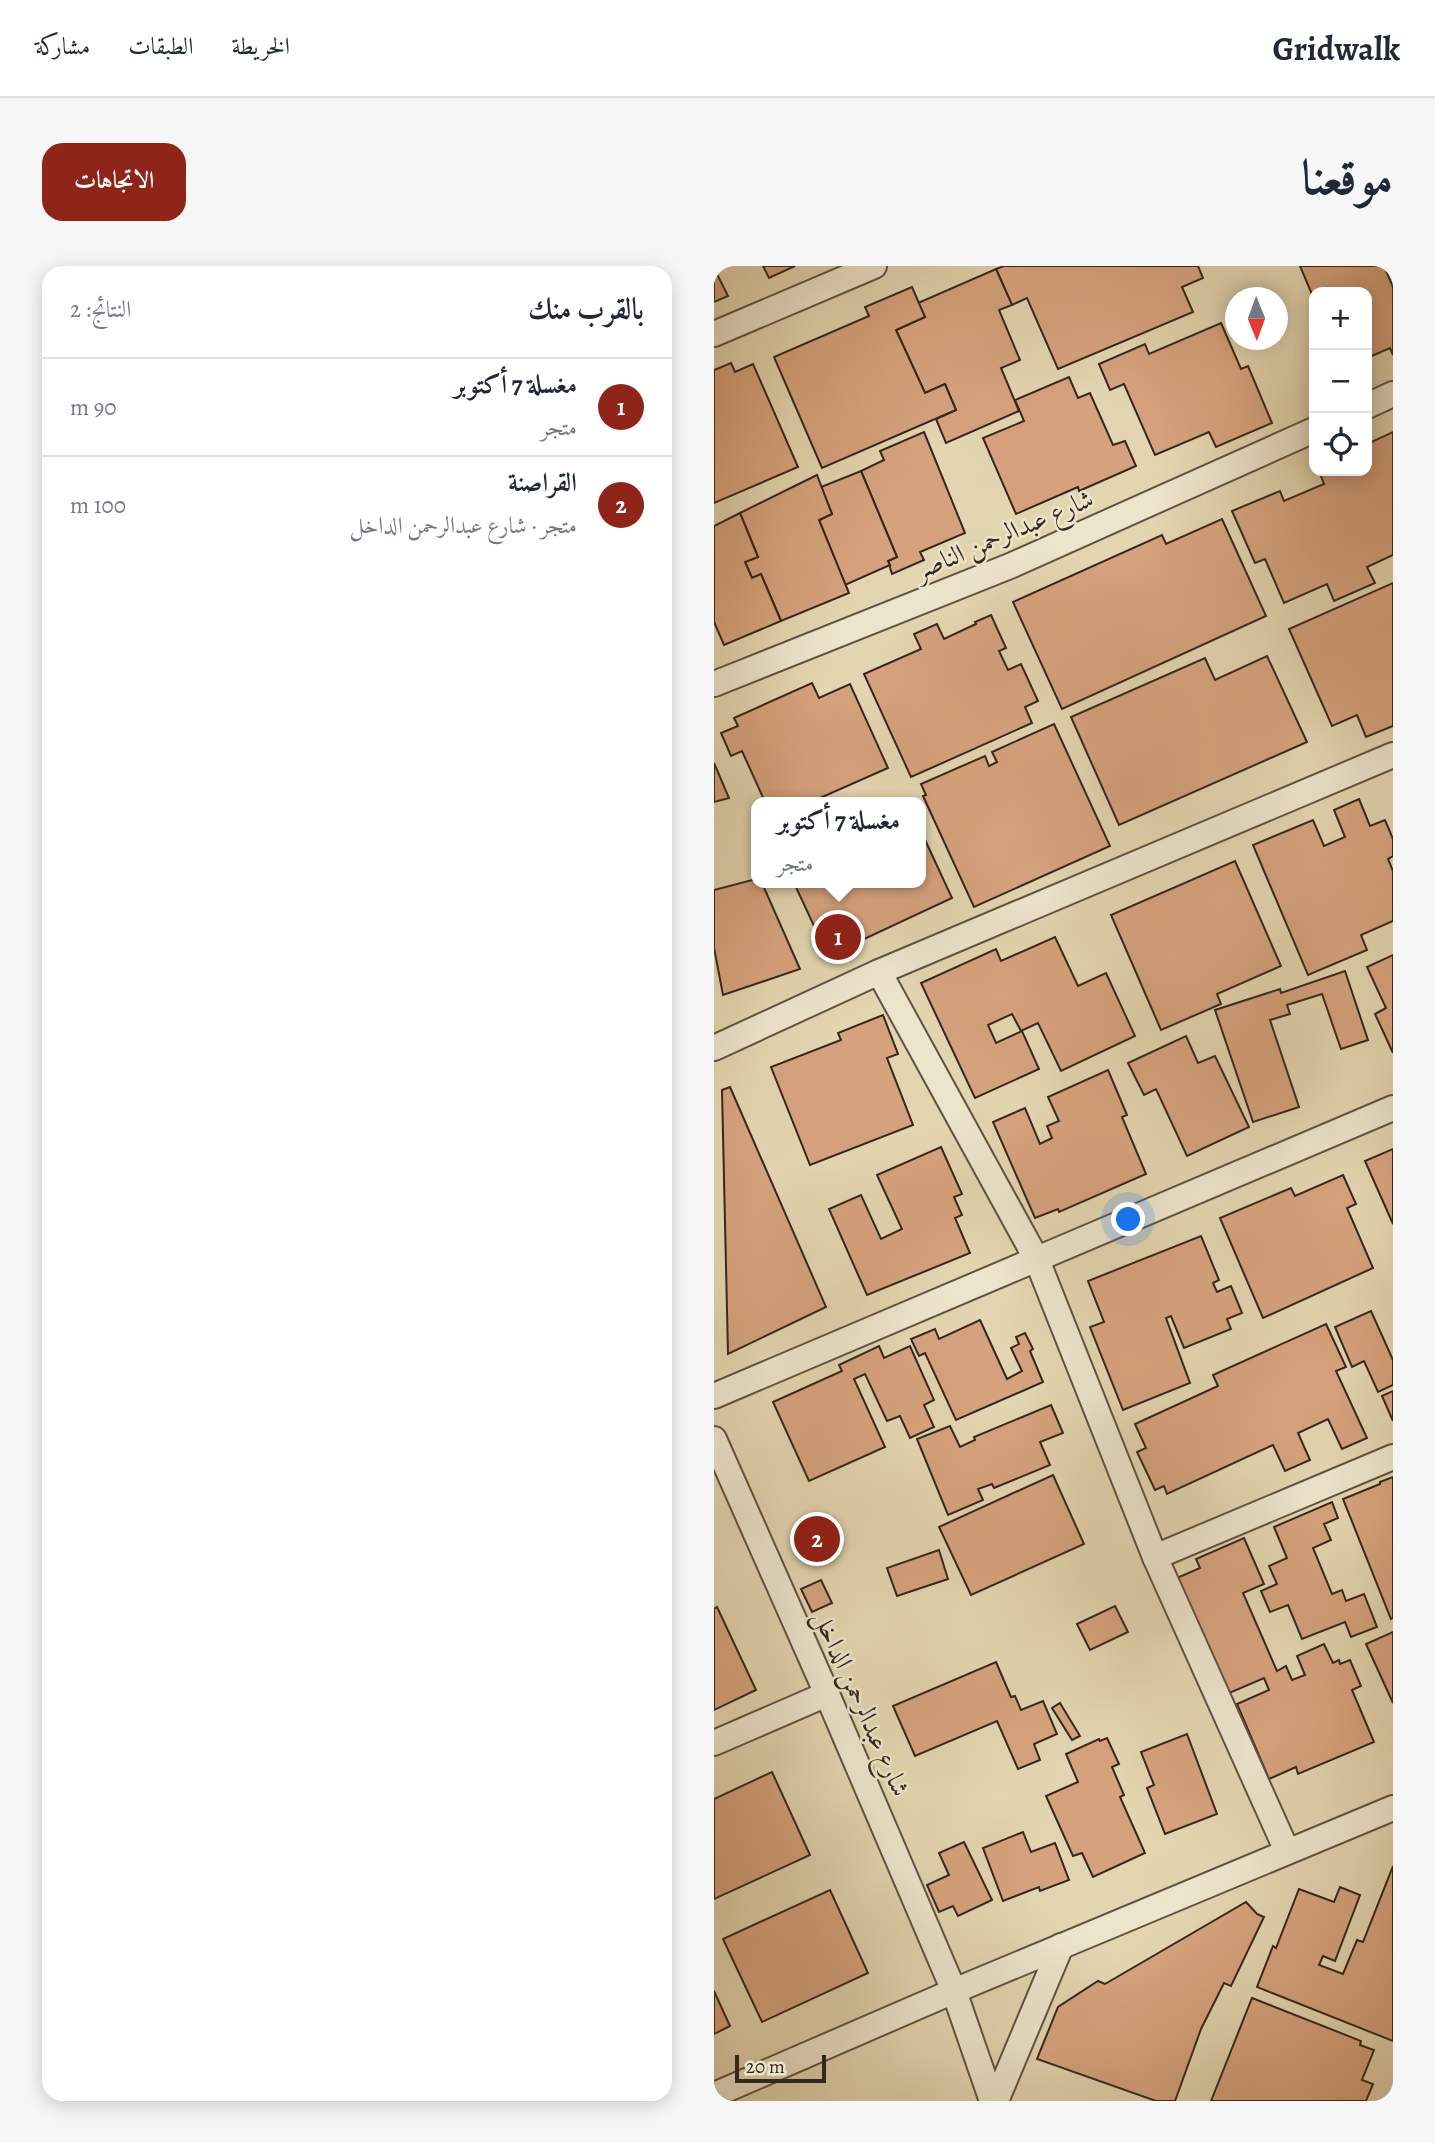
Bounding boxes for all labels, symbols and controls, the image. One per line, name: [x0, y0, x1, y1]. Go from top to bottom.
text: Gridwalk: [1273, 26, 1400, 71]
text: مشاركة: [35, 30, 90, 62]
text: الطبقات: [128, 30, 194, 62]
text: الخريطة: [232, 30, 290, 62]
button: الاتجاهات: [42, 143, 186, 221]
text: موقعنا: [1301, 144, 1393, 211]
north arrow: [1225, 287, 1288, 350]
map controls: [1309, 287, 1372, 476]
button: +: [1309, 287, 1372, 350]
text: بالقرب منك: [528, 289, 644, 329]
text: النتائج: 2: [70, 294, 131, 325]
button: −: [1309, 350, 1372, 413]
text: مغسلة 7 أكتوبر: [454, 367, 577, 402]
text: 90 m: [70, 392, 116, 423]
text: 1: [617, 392, 625, 423]
text: متجر: [541, 412, 577, 443]
button: locate: [1309, 413, 1372, 476]
text: القراصنة: [508, 465, 577, 500]
street label: شارع عبدالرحمن الناصر: [907, 481, 1100, 593]
text: 100 m: [70, 490, 126, 521]
text: 2: [615, 490, 627, 521]
text: متجر · شارع عبدالرحمن الداخل: [350, 510, 577, 541]
popup: [751, 797, 926, 888]
text: مغسلة 7 أكتوبر: [777, 803, 900, 838]
text: متجر: [777, 848, 813, 879]
pin: 1: [815, 911, 861, 963]
your location: [1111, 1202, 1145, 1236]
pin: 2: [794, 1513, 840, 1565]
street label: شارع عبدالرحمن الداخل: [801, 1605, 918, 1803]
scale bar: [735, 2052, 826, 2084]
text: 20 m: [746, 2054, 785, 2080]

